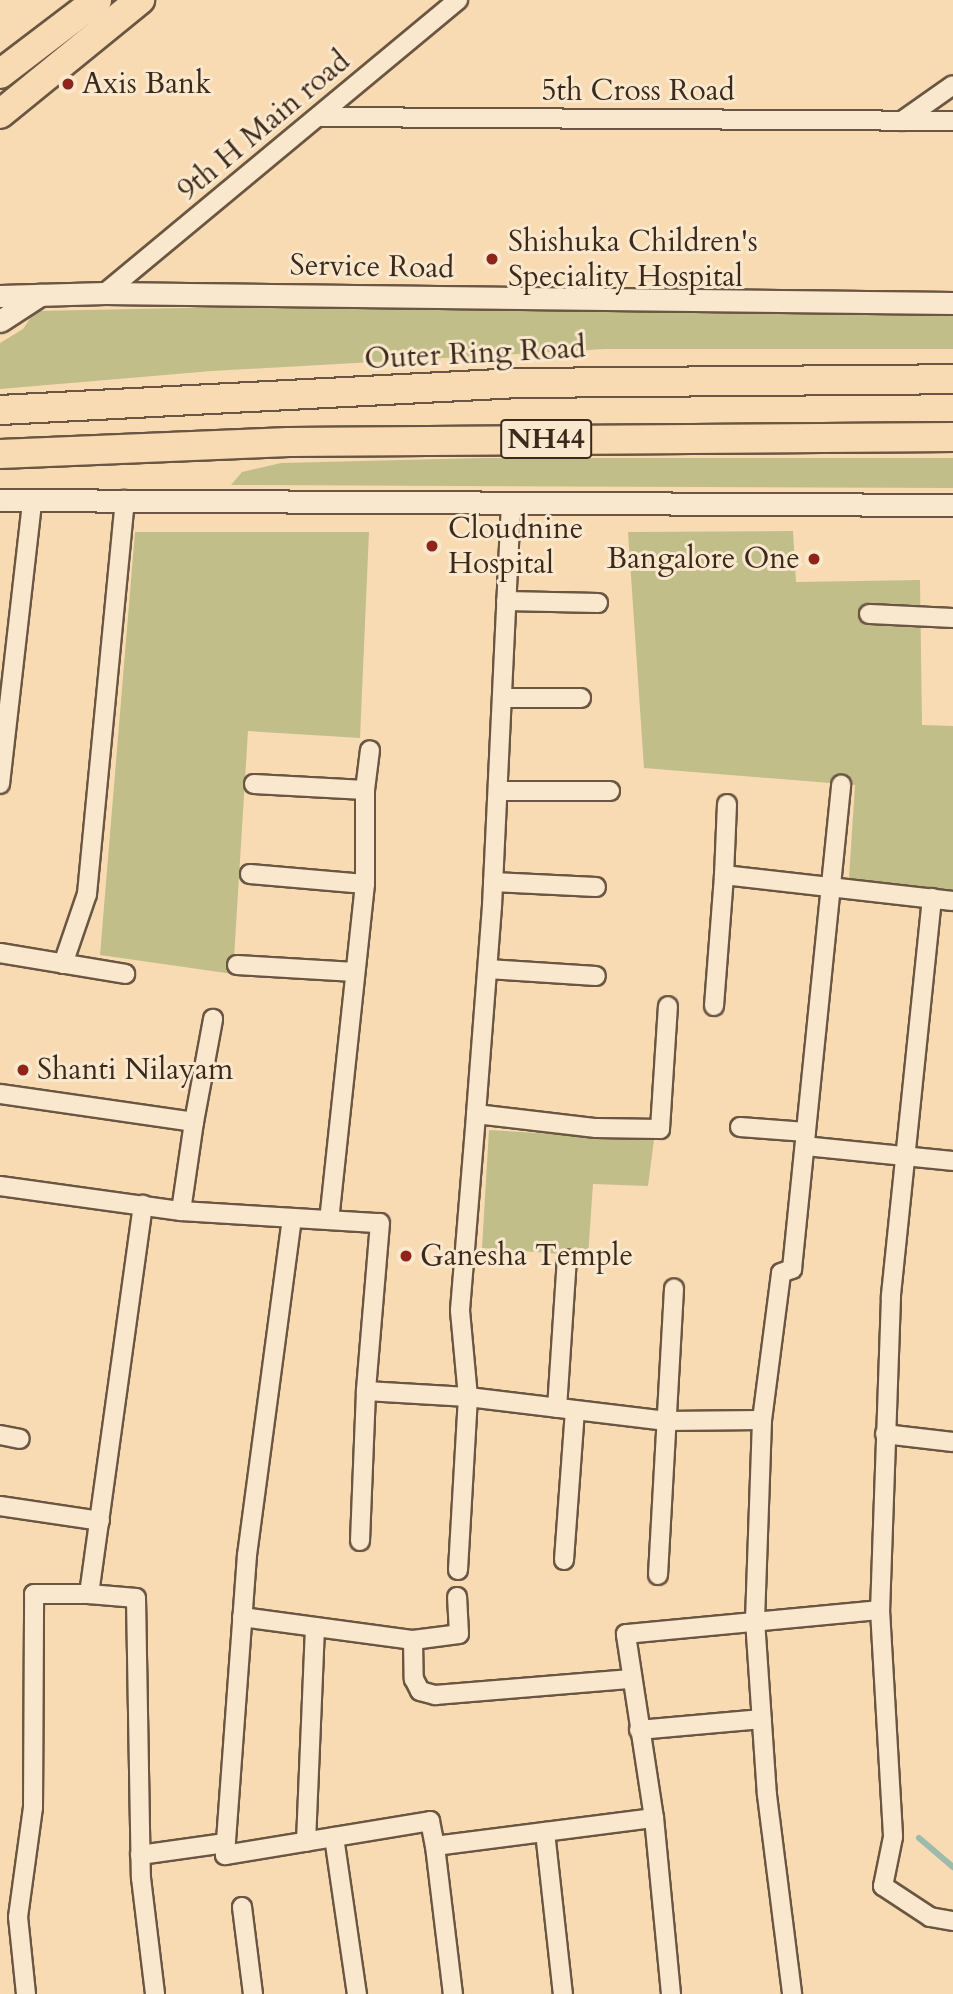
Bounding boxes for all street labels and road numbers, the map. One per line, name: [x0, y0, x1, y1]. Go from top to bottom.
street label: 9th H Main road: [171, 44, 357, 208]
street label: 5th Cross Road: [541, 73, 735, 109]
street label: Service Road: [289, 248, 455, 286]
street label: Outer Ring Road: [363, 330, 587, 378]
road number: NH44: [499, 414, 593, 464]

